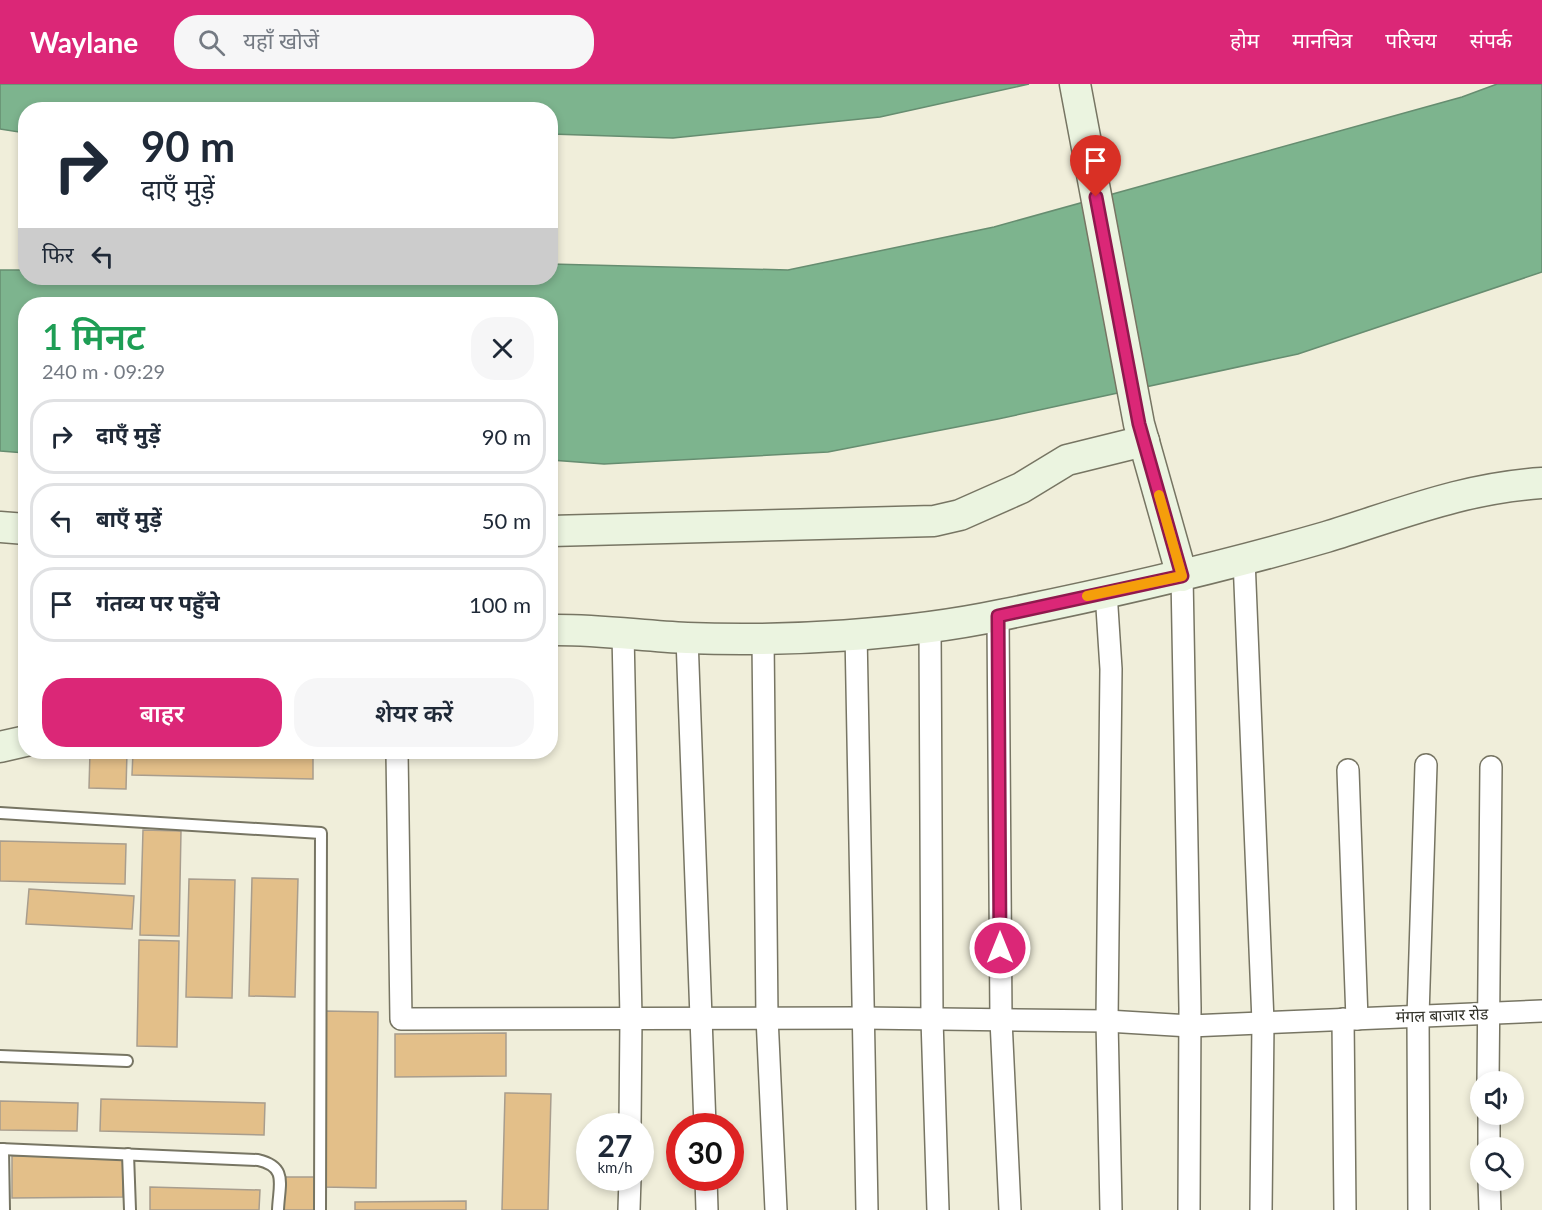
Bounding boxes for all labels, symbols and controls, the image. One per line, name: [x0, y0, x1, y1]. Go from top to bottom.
search box: [174, 15, 594, 69]
text: Waylane: [30, 25, 138, 59]
icon: search: [195, 26, 228, 59]
text: यहाँ खोजें: [243, 27, 319, 54]
text: होम: [1230, 27, 1259, 52]
text: मानचित्र: [1292, 27, 1352, 52]
text: परिचय: [1385, 27, 1437, 52]
text: संपर्क: [1470, 27, 1512, 52]
text: 90 m: [141, 121, 235, 171]
icon: right: [42, 126, 120, 204]
pin: [1070, 135, 1121, 197]
icon: arrive: [1079, 144, 1112, 177]
text: दाएँ मुड़ें: [141, 172, 215, 205]
icon: left: [86, 240, 119, 273]
text: फिर: [42, 241, 74, 268]
text: 1 मिनट: [42, 314, 145, 358]
button: close: [471, 317, 534, 380]
text: 240 m · 09:29: [42, 359, 165, 383]
icon: right: [45, 420, 78, 453]
text: दाएँ मुड़ें: [96, 421, 160, 448]
text: 90 m: [482, 423, 531, 450]
icon: left: [45, 504, 78, 537]
text: बाएँ मुड़ें: [96, 505, 162, 532]
text: 50 m: [482, 507, 531, 534]
icon: arrive: [45, 588, 78, 621]
text: गंतव्य पर पहुँचे: [96, 589, 220, 616]
text: 100 m: [469, 591, 531, 618]
button: बाहर: [42, 678, 282, 747]
button: शेयर करें: [294, 678, 534, 747]
position arrow: [968, 916, 1032, 980]
street label: मंगल बाजार रोड: [1395, 1003, 1489, 1026]
map controls: [1470, 1071, 1524, 1191]
button: sound: [1470, 1071, 1524, 1125]
speed limit sign: 30: [666, 1113, 744, 1191]
text: 27: [598, 1127, 632, 1163]
button: search: [1470, 1137, 1524, 1191]
text: km/h: [597, 1158, 633, 1176]

